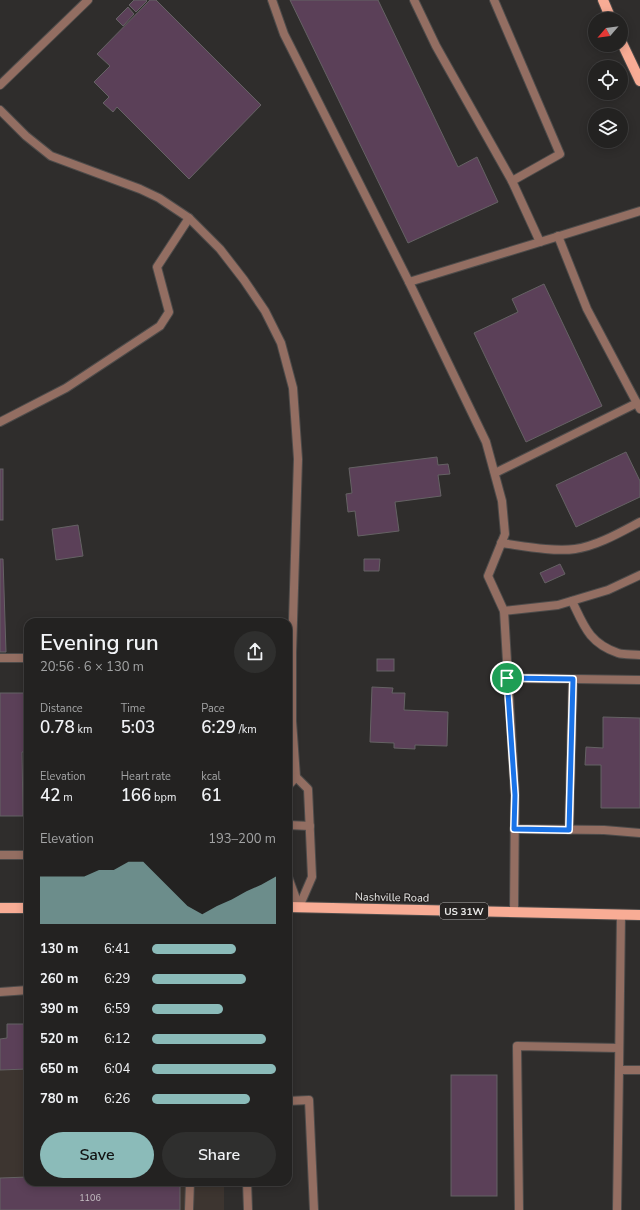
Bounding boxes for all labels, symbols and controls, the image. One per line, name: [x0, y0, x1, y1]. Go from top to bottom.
north arrow: [588, 12, 628, 52]
map controls: [588, 12, 628, 148]
button: locate: [588, 60, 628, 100]
button: layers: [588, 108, 628, 148]
text: Evening run: [40, 628, 159, 658]
button: share: [234, 631, 276, 673]
text: 20:56 · 6 × 130 m: [40, 658, 144, 676]
pin: [490, 661, 524, 695]
icon: arrive: [496, 667, 518, 689]
text: Distance: [40, 701, 83, 716]
text: Time: [121, 701, 145, 716]
text: Pace: [201, 701, 225, 716]
text: 0.78: [40, 716, 75, 739]
text: 5:03: [121, 716, 155, 739]
text: 6:29: [201, 716, 236, 739]
text: km: [75, 722, 92, 737]
text: /km: [236, 722, 257, 737]
text: Elevation: [40, 769, 86, 784]
text: Heart rate: [121, 769, 171, 784]
text: kcal: [201, 769, 221, 784]
text: 42: [40, 784, 60, 807]
text: 166: [121, 784, 151, 807]
text: 61: [201, 784, 222, 807]
text: m: [60, 790, 73, 805]
text: bpm: [151, 790, 176, 805]
text: Elevation: [40, 830, 94, 848]
text: 193–200 m: [208, 830, 276, 848]
street label: Nashville Road: [355, 889, 429, 906]
road number: US 31W: [440, 903, 488, 919]
text: 130 m: [40, 940, 78, 958]
text: 6:41: [104, 940, 130, 958]
text: 260 m: [40, 970, 78, 988]
text: 6:29: [104, 970, 130, 988]
text: 390 m: [40, 1000, 78, 1018]
text: 6:59: [104, 1000, 130, 1018]
text: 520 m: [40, 1030, 78, 1048]
text: 6:12: [104, 1030, 130, 1048]
text: 650 m: [40, 1060, 78, 1078]
text: 6:04: [104, 1060, 130, 1078]
text: 780 m: [40, 1090, 78, 1108]
text: 6:26: [104, 1090, 130, 1108]
button: Save: [40, 1132, 154, 1178]
button: Share: [162, 1132, 276, 1178]
house number: 1106: [79, 1192, 101, 1204]

